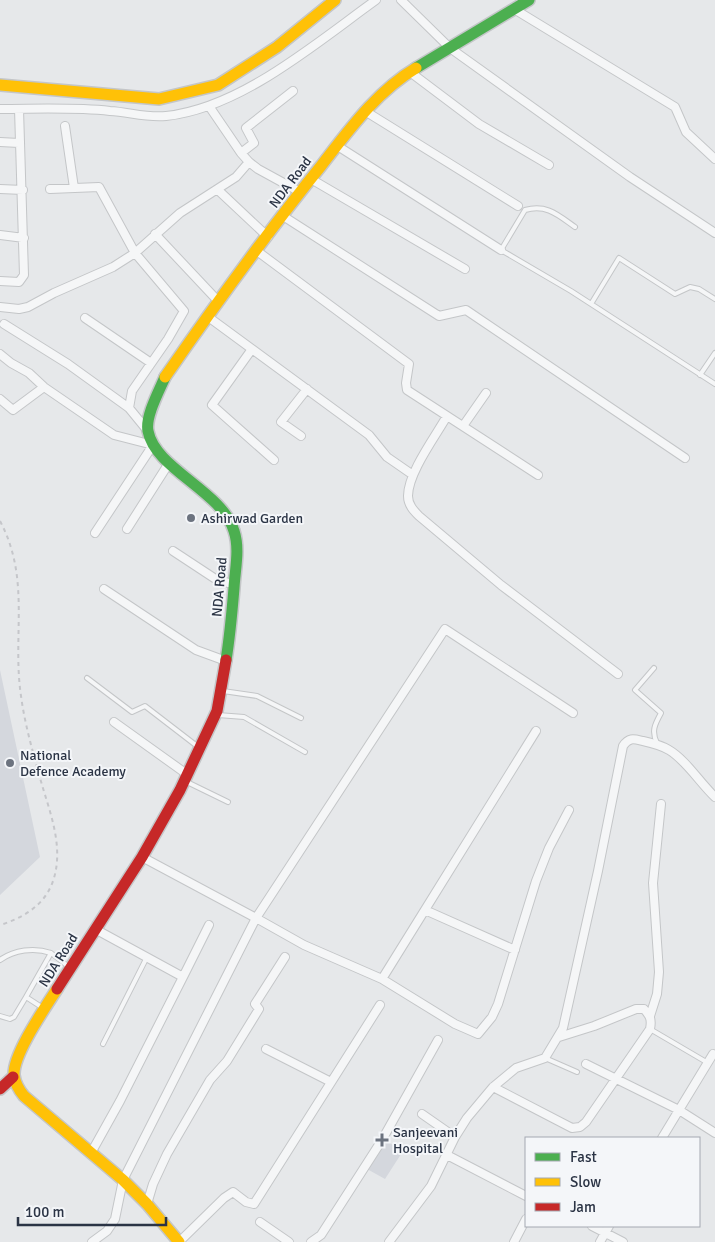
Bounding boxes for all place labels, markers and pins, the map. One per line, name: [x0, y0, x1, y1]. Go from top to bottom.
place label: Ashirwad Garden: [201, 510, 303, 527]
marker: Ashirwad Garden: [185, 512, 197, 524]
place label: National Defence Academy: [20, 747, 126, 780]
marker: National Defence Academy: [4, 757, 16, 769]
place label: Sanjeevani Hospital: [393, 1124, 458, 1157]
marker: Sanjeevani Hospital: [375, 1133, 389, 1147]

